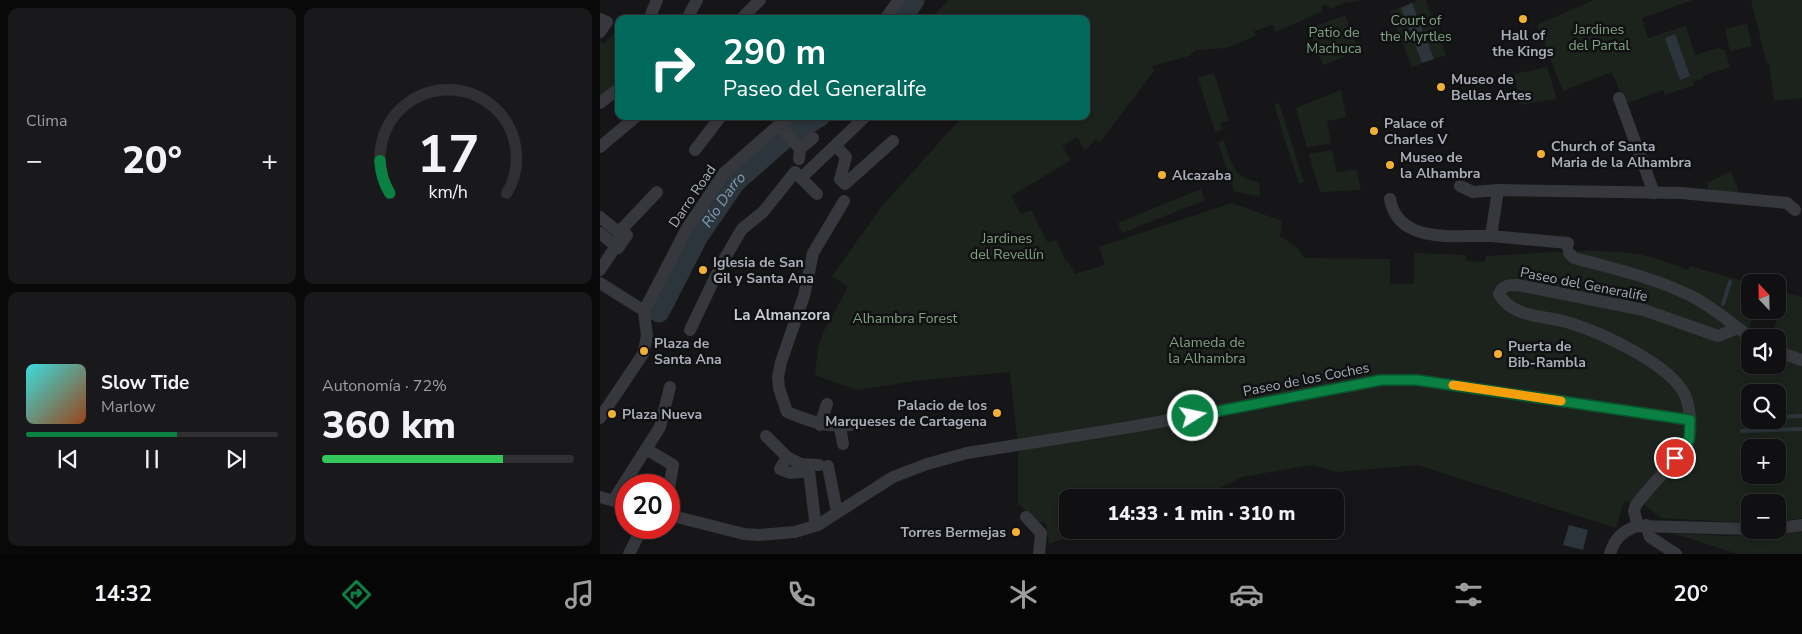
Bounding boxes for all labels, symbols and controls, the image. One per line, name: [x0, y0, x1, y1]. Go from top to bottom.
park label: Court of the Myrtles: [1380, 11, 1452, 46]
marker: Hall of the Kings: [1517, 13, 1529, 25]
park label: Jardines del Partal: [1568, 20, 1630, 55]
park label: Patio de Machuca: [1306, 23, 1362, 58]
place label: Hall of the Kings: [1492, 26, 1554, 61]
text: 290 m: [723, 29, 826, 76]
icon: right: [640, 35, 705, 100]
place label: Museo de Bellas Artes: [1451, 70, 1532, 105]
text: Paseo del Generalife: [723, 74, 927, 104]
marker: Museo de Bellas Artes: [1435, 81, 1447, 93]
text: Clima: [26, 110, 67, 132]
place label: Palace of Charles V: [1384, 114, 1448, 149]
text: 17: [417, 119, 479, 190]
marker: Palace of Charles V: [1368, 125, 1380, 137]
text: 20°: [122, 135, 182, 186]
place label: Church of Santa Maria de la Alhambra: [1551, 137, 1691, 172]
text: −: [26, 142, 43, 180]
text: +: [261, 142, 278, 180]
place label: Museo de la Alhambra: [1400, 148, 1480, 183]
marker: Church of Santa Maria de la Alhambra: [1535, 148, 1547, 160]
marker: Museo de la Alhambra: [1384, 159, 1396, 171]
street label: Darro Road: [664, 161, 720, 231]
place label: Alcazaba: [1172, 166, 1231, 185]
water label: Río Darro: [697, 167, 750, 231]
marker: Alcazaba: [1156, 169, 1168, 181]
text: km/h: [428, 180, 468, 204]
park label: Jardines del Revellín: [970, 229, 1044, 264]
place label: Iglesia de San Gil y Santa Ana: [713, 253, 814, 288]
street label: Paseo del Generalife: [1519, 263, 1649, 306]
marker: Iglesia de San Gil y Santa Ana: [697, 264, 709, 276]
north arrow: [1741, 274, 1786, 319]
map controls: [1741, 274, 1786, 539]
district label: La Almanzora: [734, 305, 830, 325]
park label: Alhambra Forest: [853, 309, 958, 328]
button: sound: [1741, 329, 1786, 374]
park label: Alameda de la Alhambra: [1168, 333, 1246, 368]
place label: Plaza de Santa Ana: [654, 334, 722, 369]
place label: Puerta de Bib-Rambla: [1508, 337, 1586, 372]
marker: Plaza de Santa Ana: [638, 345, 650, 357]
marker: Puerta de Bib-Rambla: [1492, 348, 1504, 360]
street label: Paseo de los Coches: [1241, 358, 1371, 401]
text: Slow Tide: [101, 370, 189, 396]
text: Autonomía · 72%: [322, 375, 447, 397]
button: search: [1741, 384, 1786, 429]
position arrow: [1166, 389, 1218, 441]
text: Marlow: [101, 396, 156, 418]
place label: Palacio de los Marqueses de Cartagena: [825, 396, 987, 431]
text: 360 km: [322, 400, 456, 451]
place label: Plaza Nueva: [622, 405, 702, 424]
marker: Palacio de los Marqueses de Cartagena: [991, 407, 1003, 419]
marker: Plaza Nueva: [606, 408, 618, 420]
pin: [1654, 437, 1696, 479]
button: +: [1741, 439, 1786, 484]
icon: arrive: [1661, 444, 1689, 472]
icon: previous: [54, 445, 82, 473]
icon: pause: [138, 445, 166, 473]
icon: next: [222, 445, 250, 473]
speed limit sign: 20: [615, 474, 680, 539]
button: −: [1741, 494, 1786, 539]
text: 14:33 · 1 min · 310 m: [1108, 501, 1295, 527]
place label: Torres Bermejas: [901, 523, 1006, 542]
marker: Torres Bermejas: [1010, 526, 1022, 538]
icon: directions: [339, 577, 374, 612]
icon: music: [562, 577, 597, 612]
icon: phone: [784, 577, 819, 612]
icon: climate: [1006, 577, 1041, 612]
icon: car: [1229, 577, 1264, 612]
icon: filters: [1451, 577, 1486, 612]
text: 14:32: [94, 579, 152, 609]
text: 20°: [1673, 579, 1708, 609]

